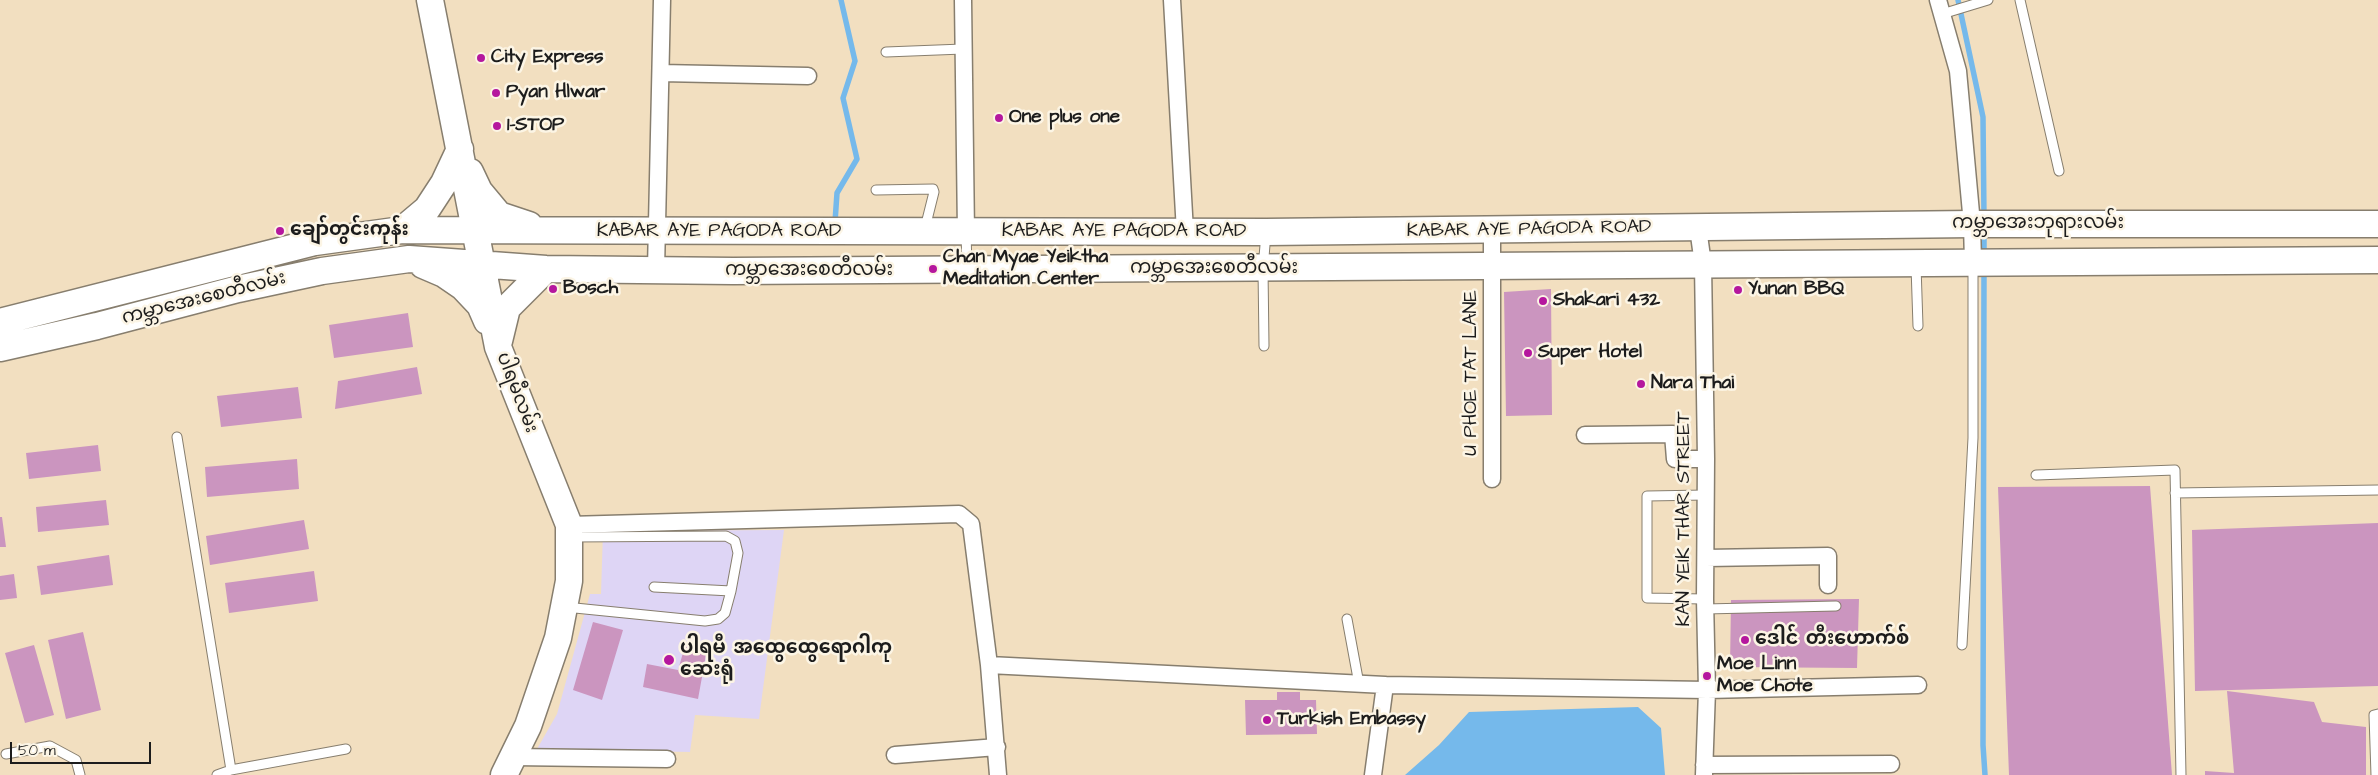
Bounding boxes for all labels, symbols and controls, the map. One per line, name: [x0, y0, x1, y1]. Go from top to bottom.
place label: City Express: [491, 47, 604, 69]
marker: City Express: [475, 52, 487, 64]
place label: Pyan Hlwar: [506, 82, 605, 104]
marker: Pyan Hlwar: [490, 87, 502, 99]
place label: One plus one: [1009, 107, 1120, 129]
marker: One plus one: [993, 112, 1005, 124]
place label: 1-STOP: [507, 115, 564, 137]
marker: 1-STOP: [491, 120, 503, 132]
street label: ကမ္ဘာအေးဘုရားလမ်း: [1952, 213, 2124, 235]
street label: KABAR AYE PAGODA ROAD: [1406, 216, 1652, 244]
place label: ချော်တွင်းကုန်း: [290, 220, 409, 242]
street label: KABAR AYE PAGODA ROAD: [597, 221, 841, 243]
street label: KABAR AYE PAGODA ROAD: [1002, 221, 1246, 243]
marker: ချော်တွင်းကုန်း: [274, 225, 286, 237]
place label: Chan Myae Yeiktha Meditation Center: [943, 247, 1108, 291]
street label: ကမ္ဘာအေးစေတီလမ်း: [1130, 258, 1298, 280]
street label: ကမ္ဘာအေးစေတီလမ်း: [725, 260, 893, 282]
marker: Chan Myae Yeiktha Meditation Center: [927, 263, 939, 275]
street label: ကမ္ဘာအေးစေတီလမ်း: [120, 268, 288, 330]
place label: Bosch: [563, 278, 618, 300]
place label: Yunan BBQ: [1748, 279, 1845, 301]
marker: Bosch: [547, 283, 559, 295]
marker: Yunan BBQ: [1732, 284, 1744, 296]
street label: U PHOE TAT LANE: [1461, 290, 1483, 456]
place label: Shakari 432: [1553, 290, 1660, 312]
marker: Shakari 432: [1537, 295, 1549, 307]
place label: Super Hotel: [1538, 342, 1642, 364]
marker: Super Hotel: [1522, 347, 1534, 359]
street label: ပါရမီလမ်း: [490, 349, 542, 437]
place label: Nara Thai: [1651, 373, 1734, 395]
marker: Nara Thai: [1635, 378, 1647, 390]
street label: KAN YEIK THAR STREET: [1674, 411, 1696, 627]
place label: ဒေါင် တီးဟောက်စ်: [1755, 629, 1909, 651]
marker: ဒေါင် တီးဟောက်စ်: [1739, 634, 1751, 646]
place label: ပါရမီ အထွေထွေရောဂါကု ဆေးရုံ: [680, 638, 892, 682]
marker: ပါရမီ အထွေထွေရောဂါကု ဆေးရုံ: [662, 653, 676, 667]
place label: Moe Linn Moe Chote: [1717, 654, 1813, 698]
marker: Moe Linn Moe Chote: [1701, 670, 1713, 682]
place label: Turkish Embassy: [1277, 709, 1426, 731]
marker: Turkish Embassy: [1261, 714, 1273, 726]
scale bar: [12, 732, 154, 764]
text: 50 m: [18, 740, 56, 761]

